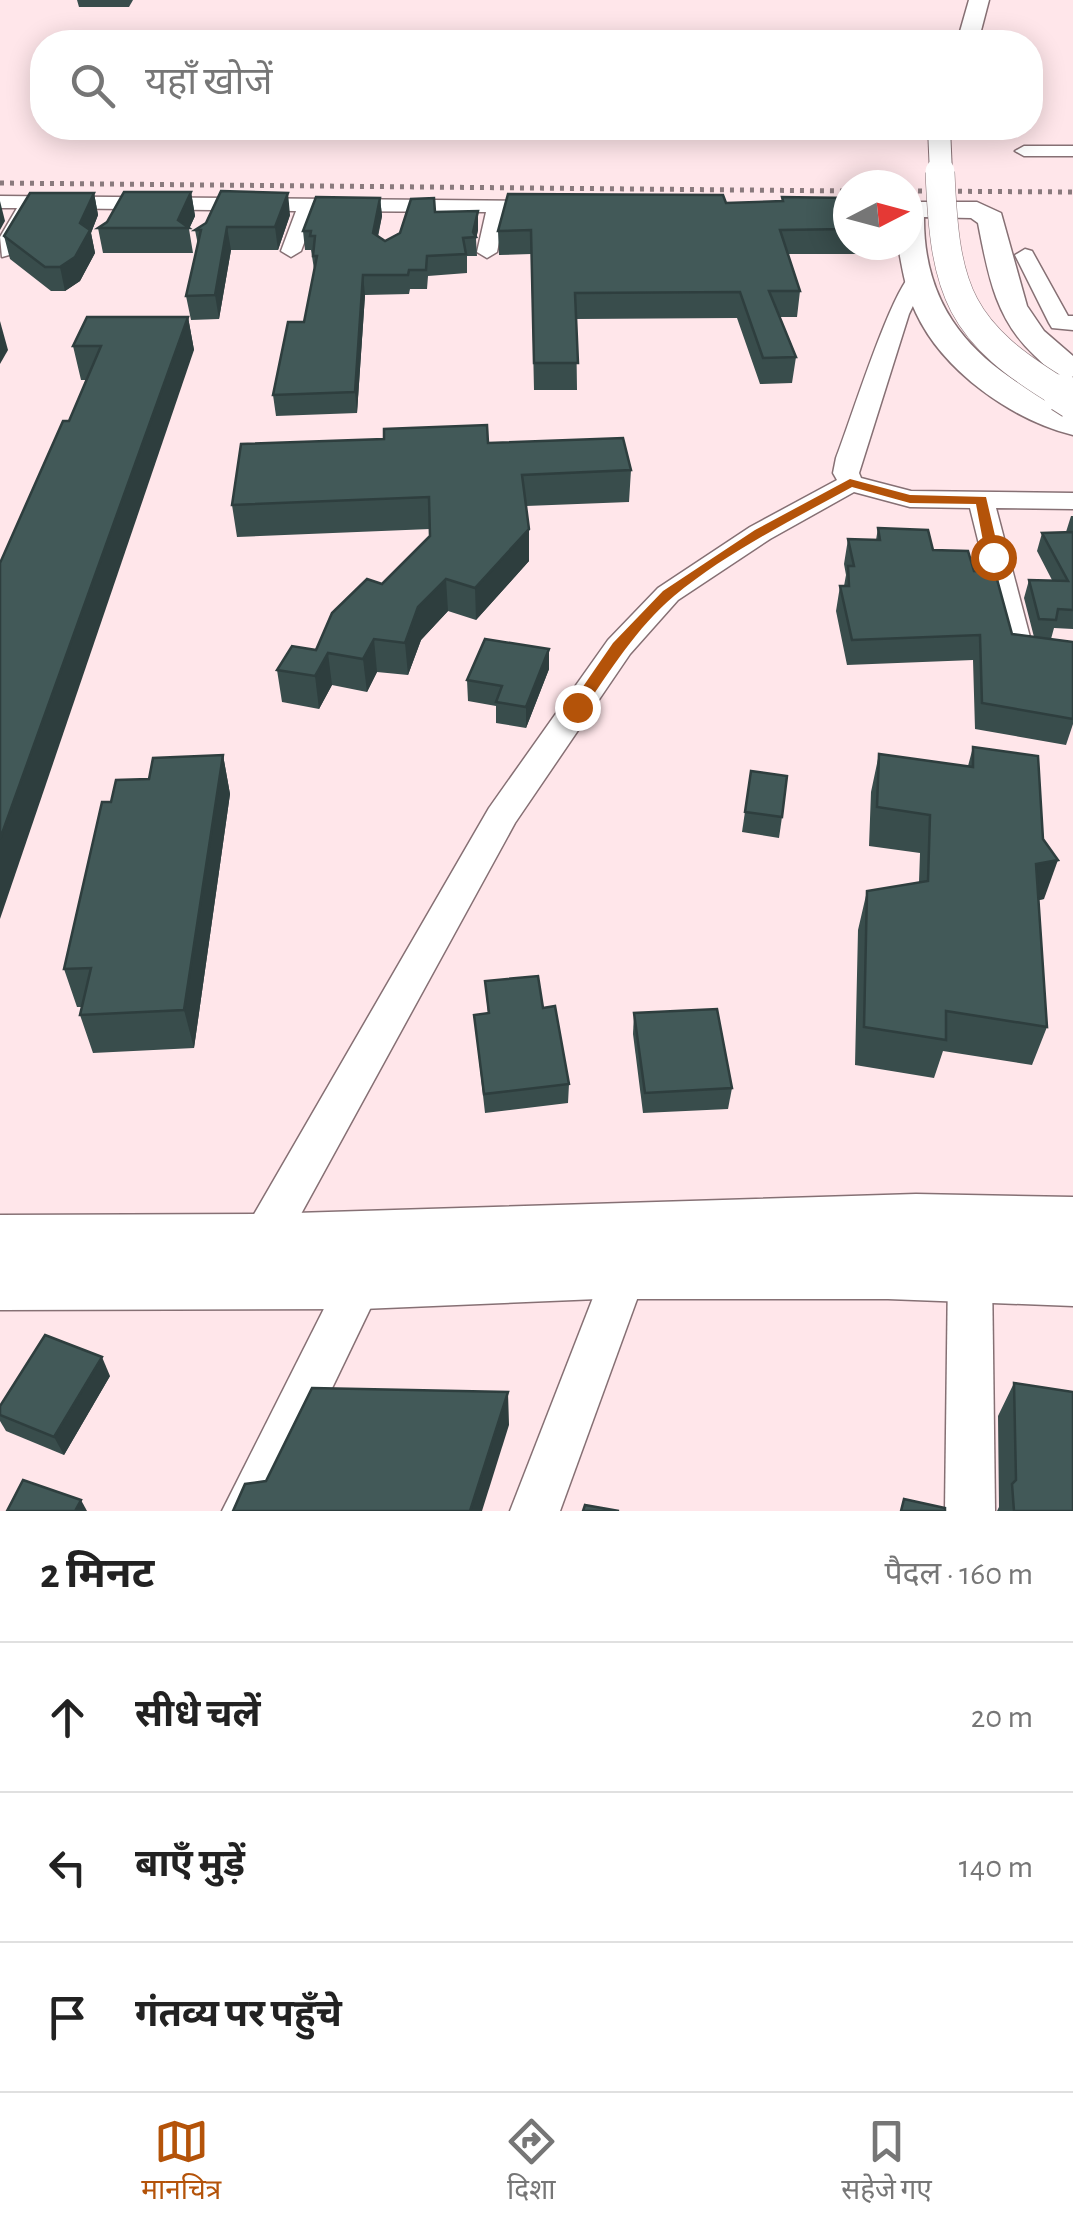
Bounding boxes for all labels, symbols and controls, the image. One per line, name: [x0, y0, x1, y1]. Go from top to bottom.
search box: [30, 30, 1043, 140]
icon: search: [65, 58, 120, 113]
text: यहाँ खोजें: [145, 64, 272, 102]
north arrow: [833, 170, 923, 260]
route start: [971, 535, 1017, 581]
route end: [555, 685, 601, 731]
text: 2 मिनट: [40, 1553, 154, 1595]
text: पैदल · 160 m: [884, 1558, 1033, 1590]
icon: ahead: [40, 1690, 95, 1745]
text: सीधे चलें: [135, 1696, 261, 1734]
text: 20 m: [971, 1701, 1033, 1733]
icon: left: [40, 1840, 95, 1895]
text: बाएँ मुड़ें: [135, 1846, 245, 1884]
text: 140 m: [959, 1851, 1033, 1883]
icon: arrive: [40, 1990, 95, 2045]
text: गंतव्य पर पहुँचे: [135, 1996, 342, 2034]
tab: मानचित्र: [141, 2114, 221, 2210]
tab: दिशा: [504, 2114, 559, 2210]
tab: सहेजे गए: [841, 2114, 932, 2210]

